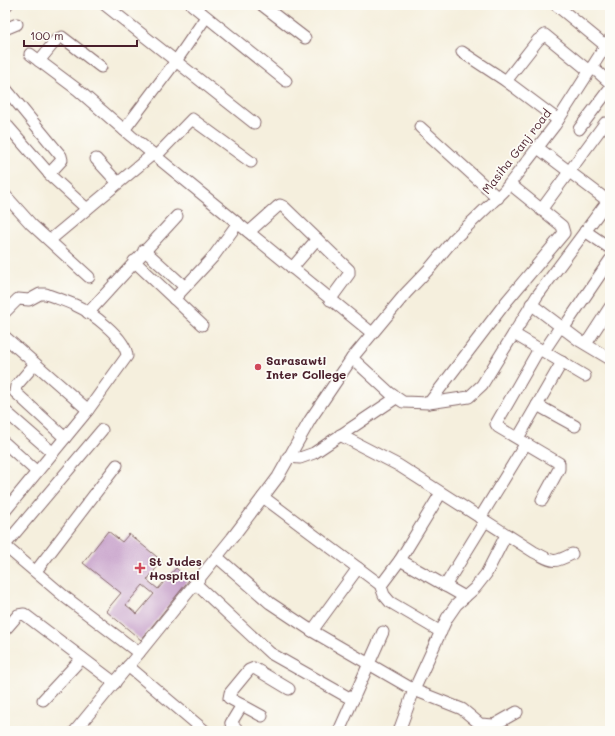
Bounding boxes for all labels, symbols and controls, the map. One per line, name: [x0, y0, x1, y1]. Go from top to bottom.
scale bar: [24, 22, 137, 48]
text: 100 m: [30, 27, 64, 43]
street label: Masiha Ganj road: [478, 105, 554, 197]
place label: Sarasawti Inter College: [266, 352, 346, 382]
marker: Sarasawti Inter College: [253, 362, 263, 372]
place label: St Judes Hospital: [149, 553, 202, 583]
marker: St Judes Hospital: [134, 562, 146, 574]

